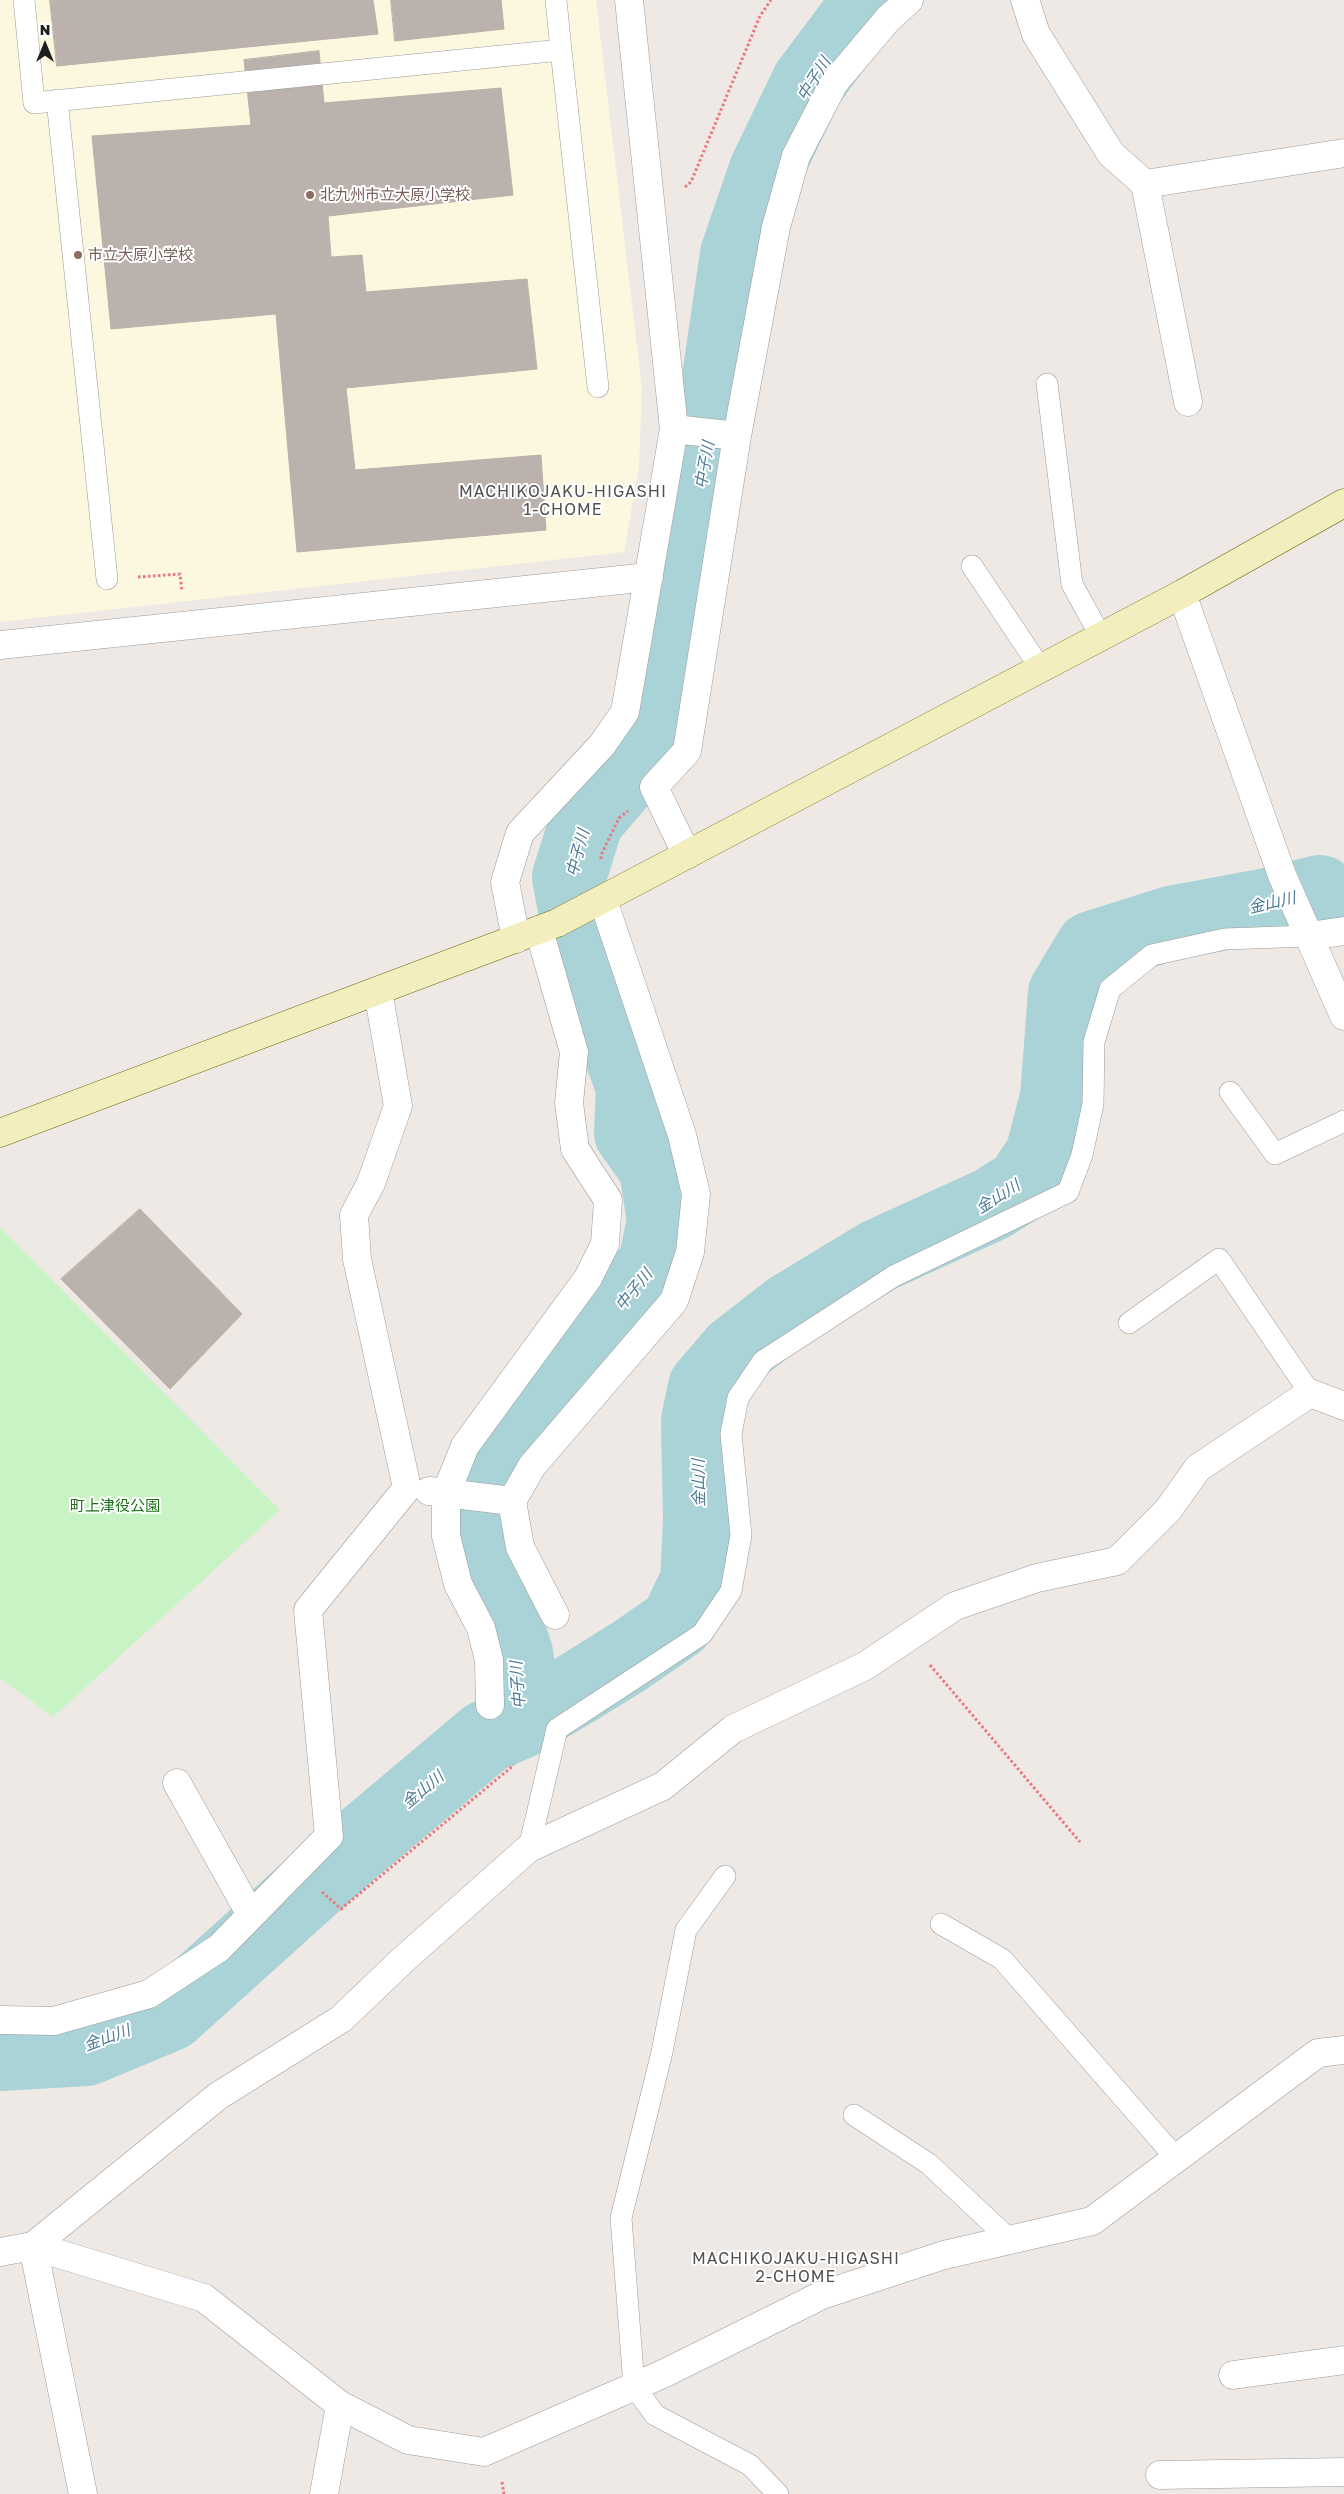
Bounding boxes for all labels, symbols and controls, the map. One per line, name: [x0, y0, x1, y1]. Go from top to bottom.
north arrow: [20, 20, 70, 70]
text: N: [40, 21, 50, 38]
water label: 中子川: [793, 54, 835, 104]
place label: 北九州市立大原小学校: [320, 186, 470, 204]
marker: 北九州市立大原小学校: [304, 189, 316, 201]
place label: 市立大原小学校: [88, 246, 193, 264]
marker: 市立大原小学校: [72, 249, 84, 261]
water label: 中子川: [691, 440, 719, 490]
district label: MACHIKOJAKU-HIGASHI 1-CHOME: [457, 482, 669, 520]
water label: 中子川: [563, 827, 593, 879]
water label: 金山川: [1246, 888, 1298, 918]
water label: 金山川: [973, 1176, 1023, 1218]
water label: 中子川: [611, 1265, 657, 1315]
water label: 金山川: [689, 1459, 709, 1507]
park label: 町上津役公園: [70, 1497, 160, 1515]
water label: 中子川: [507, 1660, 529, 1710]
water label: 金山川: [398, 1767, 448, 1813]
water label: 金山川: [81, 2021, 133, 2055]
district label: MACHIKOJAKU-HIGASHI 2-CHOME: [690, 2249, 902, 2287]

